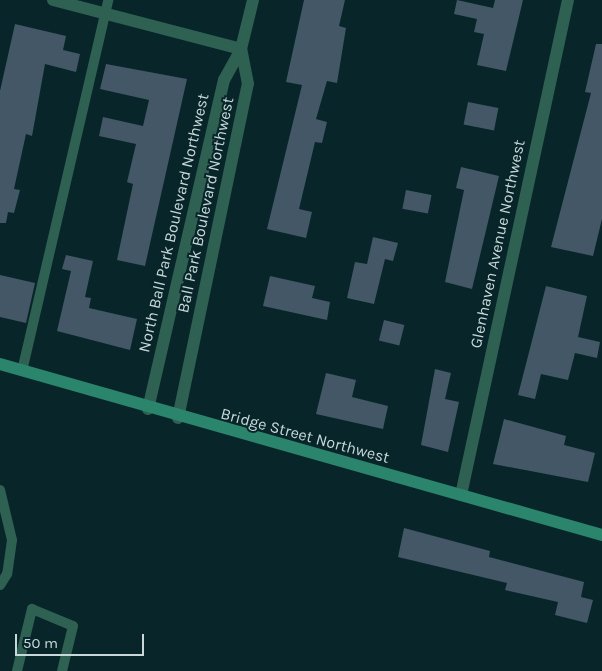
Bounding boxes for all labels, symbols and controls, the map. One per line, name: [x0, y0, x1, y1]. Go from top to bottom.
street label: North Ball Park Boulevard Northwest: [135, 92, 213, 354]
street label: Ball Park Boulevard Northwest: [174, 95, 238, 315]
street label: Glenhaven Avenue Northwest: [467, 138, 529, 350]
street label: Bridge Street Northwest: [218, 404, 392, 468]
scale bar: [18, 624, 146, 656]
text: 50 m: [23, 634, 58, 652]

